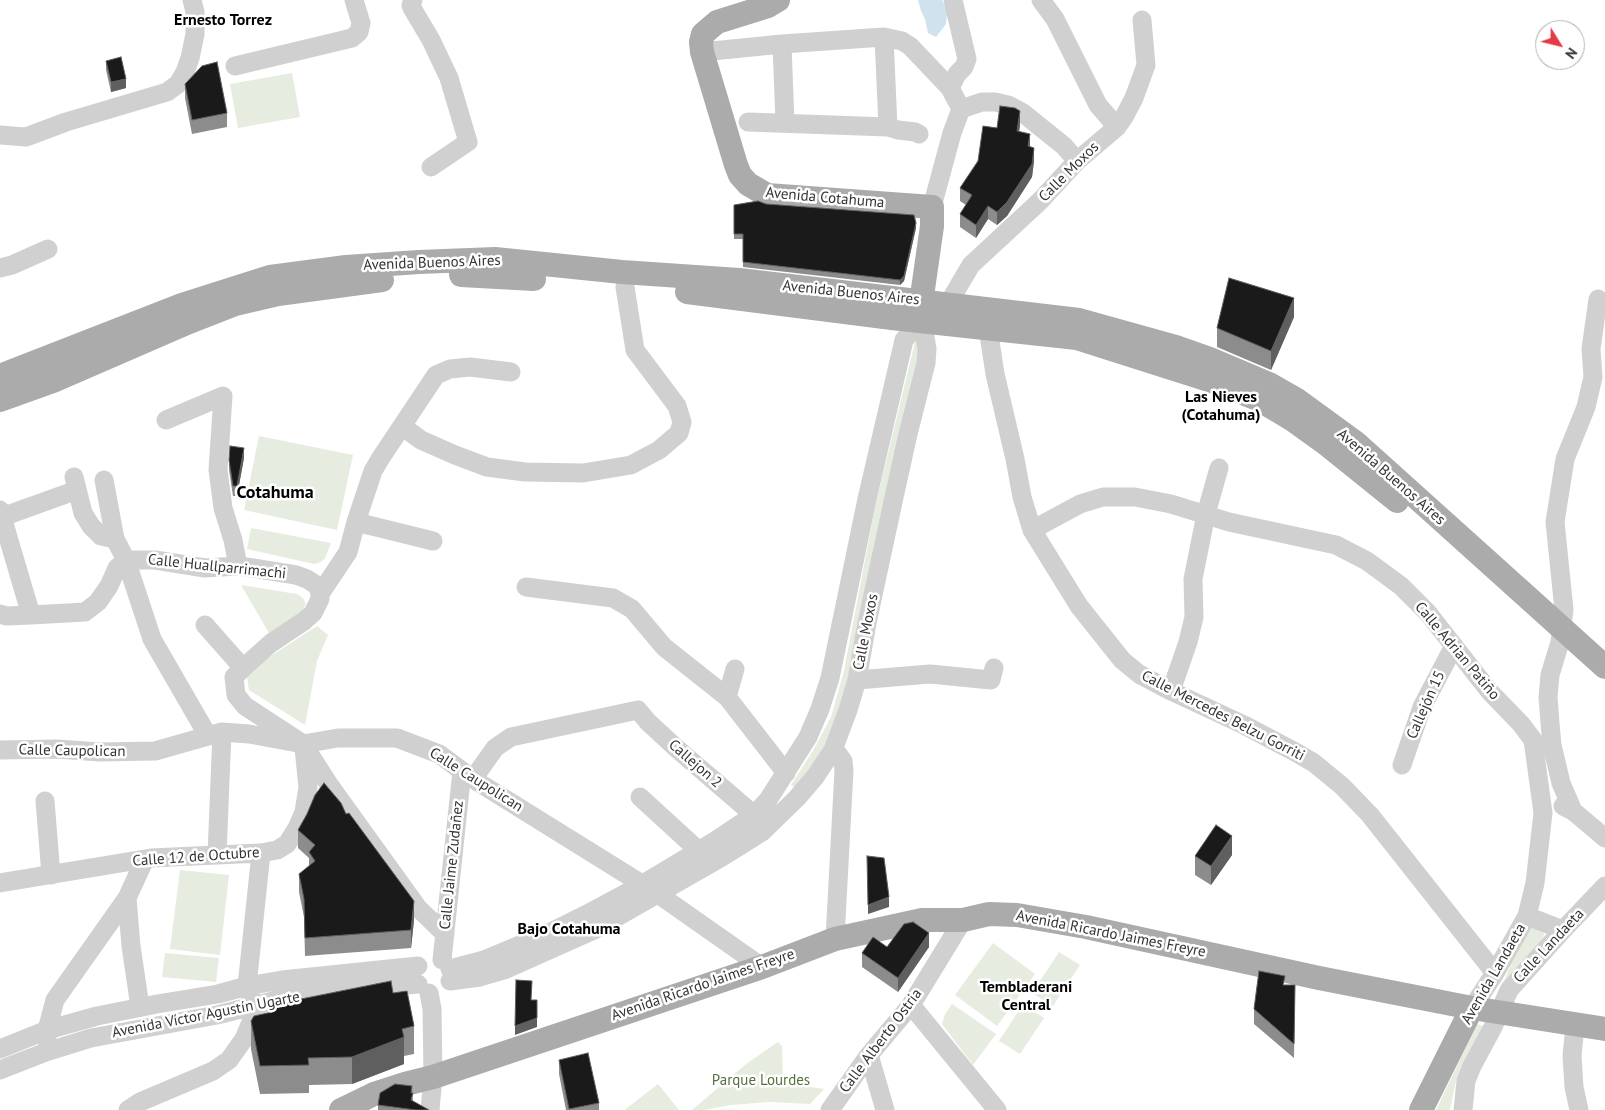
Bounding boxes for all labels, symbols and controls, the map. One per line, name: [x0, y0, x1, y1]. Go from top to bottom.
district label: Ernesto Torrez: [174, 10, 272, 30]
north arrow: [1535, 20, 1585, 70]
text: N: [1561, 44, 1581, 62]
street label: Calle Moxos: [1035, 138, 1103, 206]
street label: Avenida Cotahuma: [765, 184, 885, 212]
street label: Avenida Buenos Aires: [363, 252, 501, 274]
street label: Avenida Buenos Aires: [782, 277, 920, 309]
district label: Las Nieves (Cotahuma): [1182, 387, 1260, 425]
street label: Avenida Buenos Aires: [1333, 425, 1449, 529]
district label: Cotahuma: [236, 482, 314, 504]
street label: Calle Huallparrimachi: [147, 551, 287, 583]
street label: Calle Moxos: [850, 592, 882, 672]
street label: Calle Adrian Patiño: [1411, 598, 1503, 704]
street label: Calle Mercedes Belzu Gorriti: [1138, 667, 1308, 765]
street label: Callejón 15: [1403, 668, 1449, 742]
street label: Callejon 2: [665, 736, 725, 792]
street label: Calle Caupolican: [18, 741, 126, 761]
street label: Calle Caupolican: [426, 744, 526, 816]
street label: Calle Jaime Zudañez: [436, 800, 468, 930]
street label: Calle 12 de Octubre: [132, 844, 260, 870]
street label: Calle Landaeta: [1510, 905, 1588, 987]
street label: Avenida Ricardo Jaimes Freyre: [1015, 907, 1207, 961]
district label: Bajo Cotahuma: [518, 919, 620, 939]
street label: Avenida Landaeta: [1458, 920, 1530, 1028]
street label: Avenida Ricardo Jaimes Freyre: [609, 945, 797, 1025]
district label: Tembladerani Central: [980, 977, 1072, 1015]
street label: Calle Alberto Ostria: [836, 985, 926, 1097]
street label: Avenida Víctor Agustín Ugarte: [111, 988, 301, 1042]
park label: Parque Lourdes: [712, 1072, 810, 1090]

